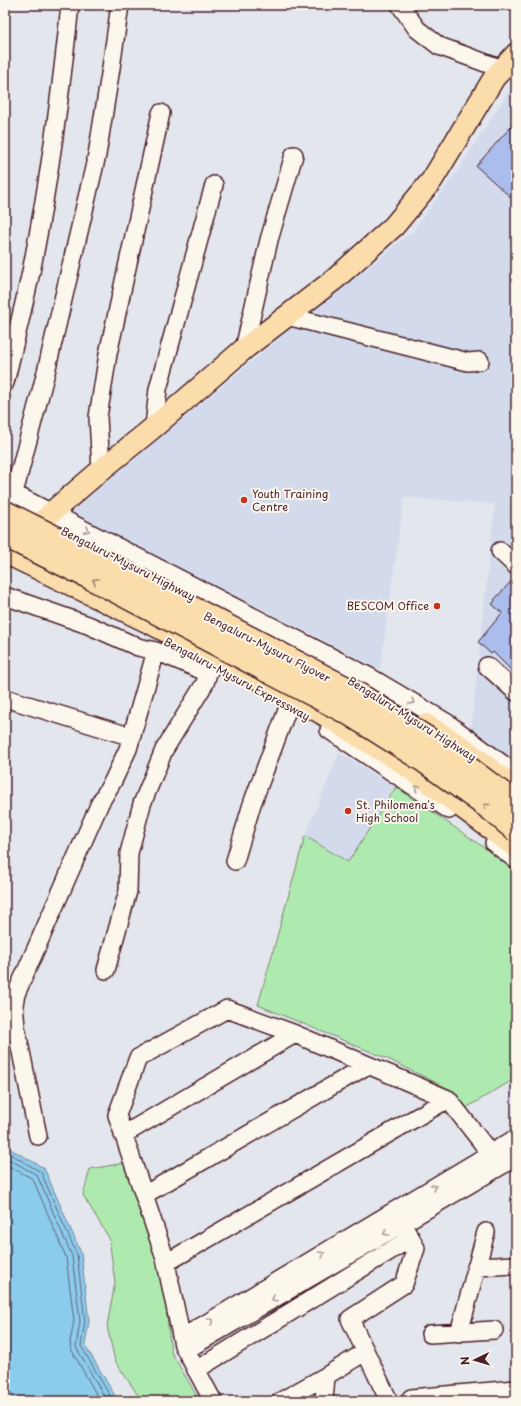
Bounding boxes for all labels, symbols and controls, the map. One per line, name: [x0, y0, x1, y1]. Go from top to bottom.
place label: Youth Training Centre: [252, 485, 328, 515]
marker: Youth Training Centre: [239, 495, 249, 505]
street label: Bengaluru-Mysuru Highway: [58, 522, 198, 605]
one-way arrow: [83, 526, 90, 533]
one-way arrow: [92, 578, 99, 585]
place label: BESCOM Office: [347, 597, 429, 614]
marker: BESCOM Office: [432, 601, 442, 611]
street label: Bengaluru-Mysuru Flyover: [201, 607, 334, 686]
street label: Bengaluru-Mysuru Expressway: [161, 633, 313, 724]
street label: Bengaluru-Mysuru Highway: [345, 672, 480, 765]
one-way arrow: [408, 698, 415, 705]
one-way arrow: [414, 785, 421, 793]
place label: St. Philomena's High School: [356, 796, 435, 826]
one-way arrow: [483, 804, 490, 811]
marker: St. Philomena's High School: [343, 806, 353, 816]
one-way arrow: [430, 1185, 437, 1192]
one-way arrow: [383, 1229, 390, 1236]
one-way arrow: [318, 1251, 325, 1259]
one-way arrow: [270, 1295, 278, 1302]
one-way arrow: [207, 1318, 214, 1326]
north arrow: [455, 1340, 495, 1380]
text: N: [456, 1356, 473, 1366]

